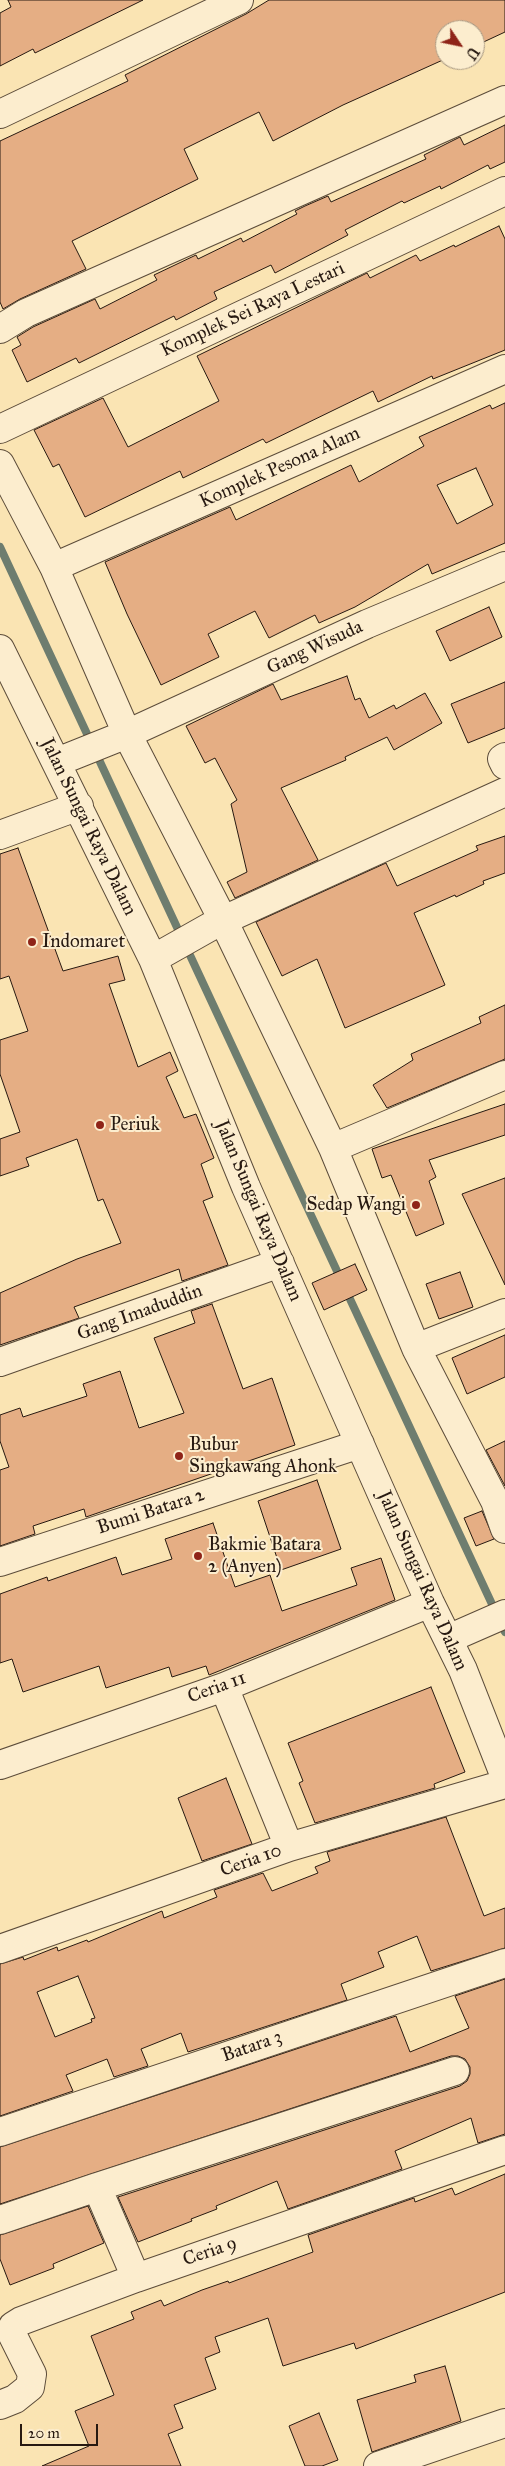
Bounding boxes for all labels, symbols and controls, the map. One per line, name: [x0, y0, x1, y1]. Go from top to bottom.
north arrow: [435, 20, 485, 70]
text: U: [462, 44, 482, 62]
street label: Komplek Sei Raya Lestari: [157, 257, 349, 363]
street label: Komplek Pesona Alam: [196, 422, 364, 514]
street label: Gang Wisuda: [264, 616, 366, 680]
street label: Jalan Sungai Raya Dalam: [35, 735, 141, 919]
place label: Indomaret: [42, 931, 125, 953]
marker: Indomaret: [26, 936, 38, 948]
place label: Periuk: [110, 1114, 159, 1136]
street label: Jalan Sungai Raya Dalam: [209, 1117, 307, 1305]
marker: Periuk: [94, 1119, 106, 1131]
place label: Sedap Wangi: [306, 1194, 406, 1216]
marker: Sedap Wangi: [410, 1199, 422, 1211]
street label: Gang Imaduddin: [74, 1280, 206, 1346]
place label: Bubur Singkawang Ahonk: [189, 1434, 337, 1478]
marker: Bubur Singkawang Ahonk: [173, 1450, 185, 1462]
street label: Bumi Batara 2: [94, 1484, 208, 1540]
street label: Jalan Sungai Raya Dalam: [372, 1487, 472, 1675]
place label: Bakmie Batara 2 (Anyen): [208, 1534, 321, 1578]
marker: Bakmie Batara 2 (Anyen): [192, 1550, 204, 1562]
street label: Ceria 11: [185, 1667, 249, 1709]
street label: Ceria 10: [217, 1839, 285, 1883]
street label: Batara 3: [219, 2026, 285, 2068]
street label: Ceria 9: [180, 2232, 240, 2272]
scale bar: [22, 2414, 100, 2446]
text: 20 m: [28, 2424, 60, 2442]

